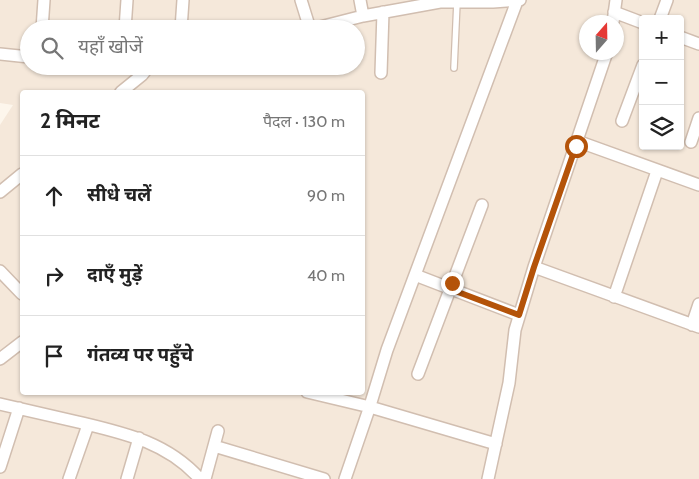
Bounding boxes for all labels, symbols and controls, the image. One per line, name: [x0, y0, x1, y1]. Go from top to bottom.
north arrow: [579, 15, 624, 60]
map controls: [639, 15, 684, 150]
button: +: [639, 15, 684, 60]
search box: [20, 20, 365, 75]
icon: search: [38, 34, 66, 62]
text: यहाँ खोजें: [78, 35, 143, 58]
button: −: [639, 60, 684, 105]
button: layers: [639, 105, 684, 150]
text: 2 मिनट: [40, 108, 100, 133]
text: पैदल · 130 m: [263, 112, 345, 131]
route start: [565, 135, 588, 158]
icon: ahead: [40, 182, 68, 210]
text: सीधे चलें: [87, 183, 151, 206]
text: 90 m: [307, 186, 345, 205]
icon: right: [40, 262, 68, 290]
text: दाएँ मुड़ें: [87, 263, 142, 286]
text: 40 m: [307, 266, 345, 285]
route end: [441, 272, 464, 295]
icon: arrive: [40, 342, 68, 370]
text: गंतव्य पर पहुँचे: [87, 343, 193, 366]

